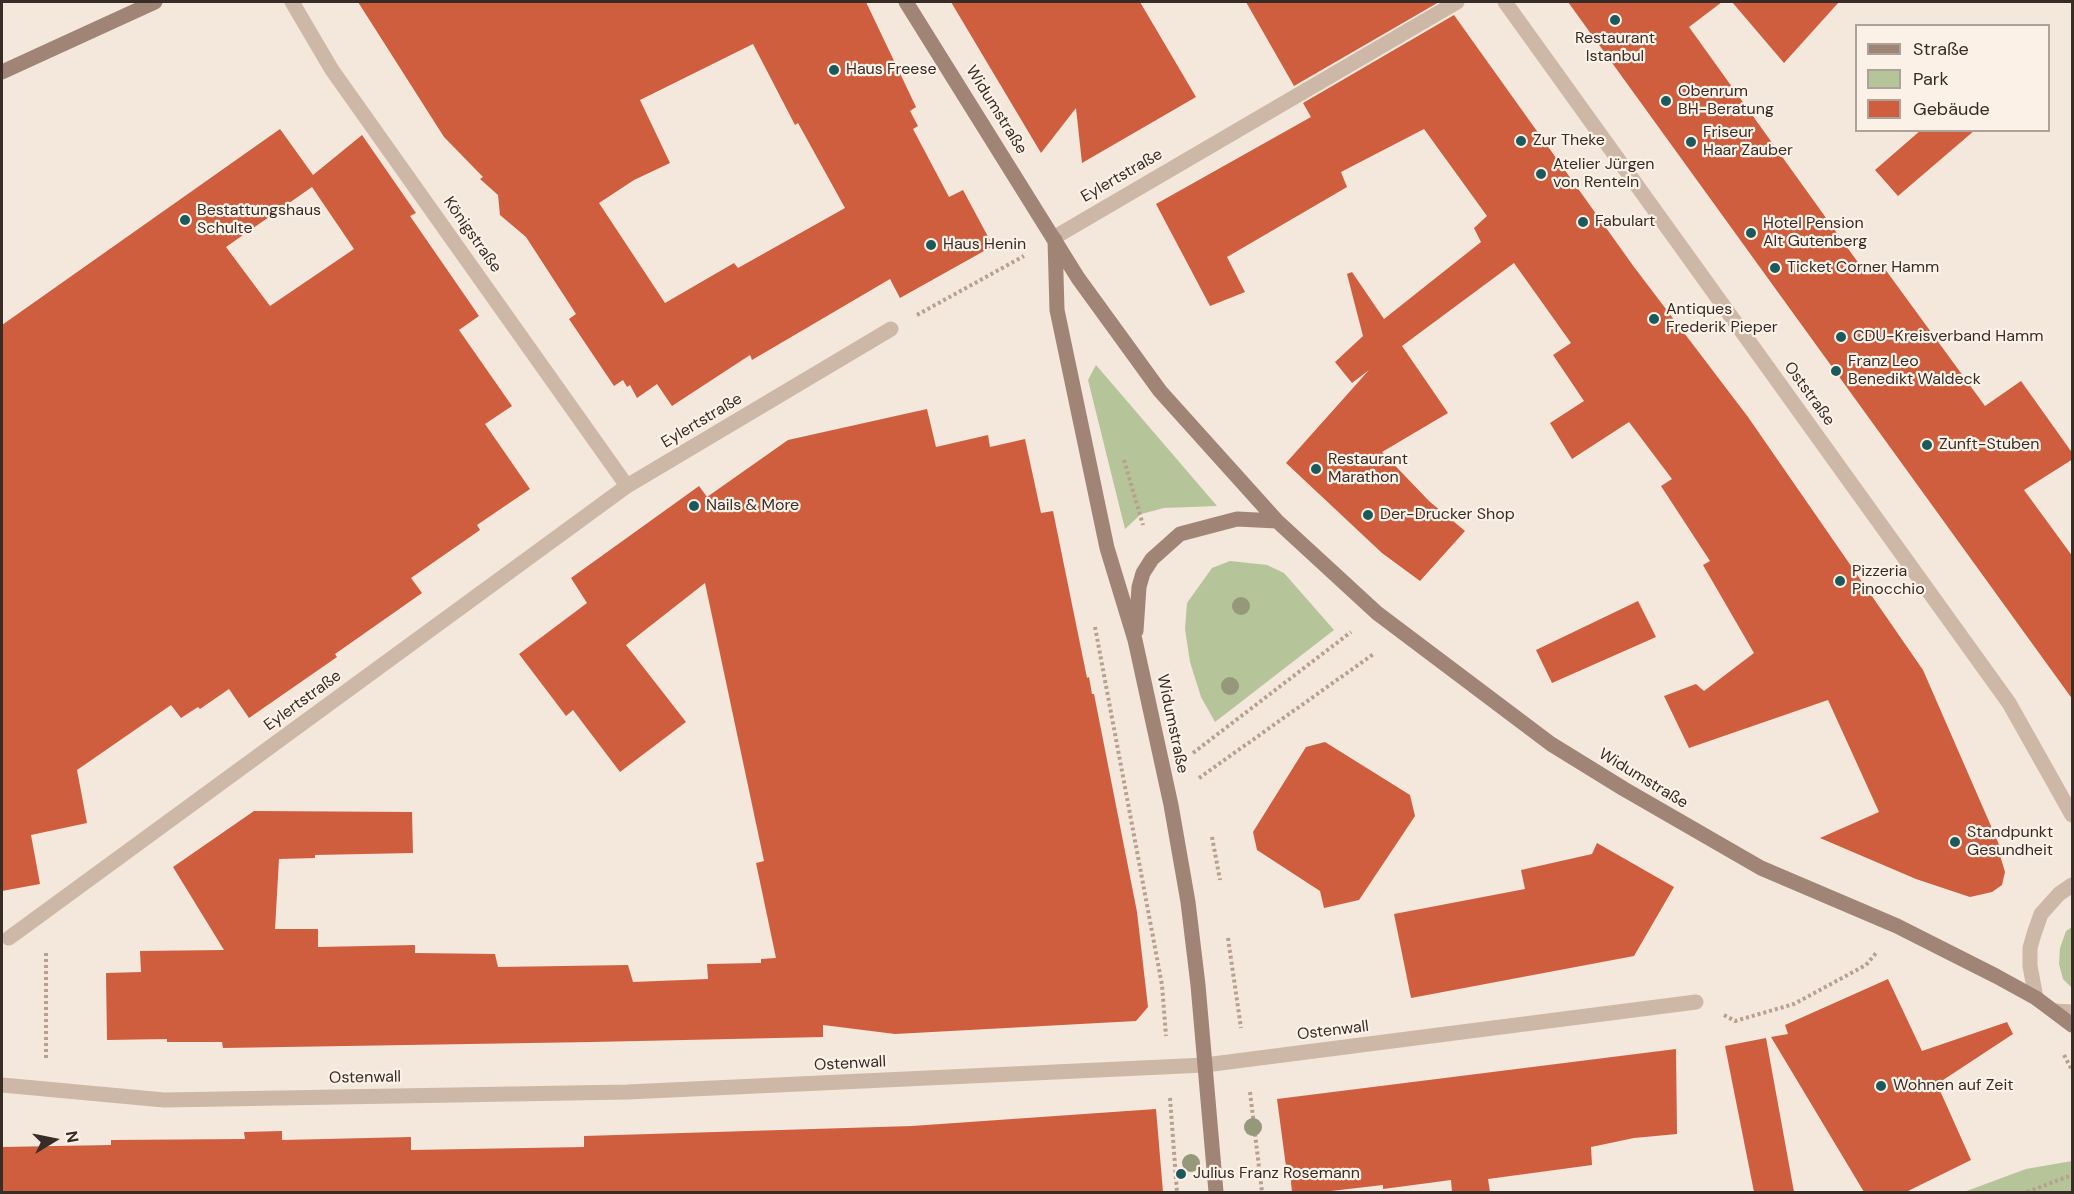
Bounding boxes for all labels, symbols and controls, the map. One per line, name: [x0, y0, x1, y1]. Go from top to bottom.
marker: Restaurant Istanbul: [1608, 13, 1622, 27]
legend: [1855, 24, 2050, 132]
place label: Restaurant Istanbul: [1575, 29, 1655, 67]
text: Straße: [1913, 37, 1969, 61]
place label: Haus Freese: [846, 60, 937, 80]
street label: Widumstraße: [961, 62, 1031, 158]
marker: Haus Freese: [827, 63, 841, 77]
text: Park: [1913, 67, 1949, 91]
place label: Obenrum BH-Beratung: [1678, 82, 1774, 120]
marker: Obenrum BH-Beratung: [1659, 94, 1673, 108]
text: Gebäude: [1913, 97, 1990, 121]
place label: Friseur Haar Zauber: [1703, 123, 1793, 161]
place label: Zur Theke: [1533, 131, 1605, 151]
marker: Zur Theke: [1514, 134, 1528, 148]
marker: Friseur Haar Zauber: [1684, 135, 1698, 149]
street label: Eylertstraße: [1078, 145, 1166, 207]
place label: Atelier Jürgen von Renteln: [1553, 155, 1655, 193]
marker: Atelier Jürgen von Renteln: [1534, 167, 1548, 181]
street label: Königstraße: [439, 193, 505, 277]
place label: Bestattungshaus Schulte: [197, 201, 321, 239]
place label: Fabulart: [1595, 212, 1655, 232]
marker: Bestattungshaus Schulte: [178, 213, 192, 227]
place label: Hotel Pension Alt Gutenberg: [1763, 214, 1867, 252]
marker: Fabulart: [1576, 215, 1590, 229]
marker: Hotel Pension Alt Gutenberg: [1744, 226, 1758, 240]
place label: Haus Henin: [943, 235, 1026, 255]
marker: Haus Henin: [924, 238, 938, 252]
place label: Ticket Corner Hamm: [1787, 258, 1939, 278]
marker: Ticket Corner Hamm: [1768, 261, 1782, 275]
place label: Antiques Frederik Pieper: [1666, 300, 1778, 338]
marker: Antiques Frederik Pieper: [1647, 312, 1661, 326]
place label: CDU-Kreisverband Hamm: [1853, 327, 2043, 347]
marker: CDU-Kreisverband Hamm: [1834, 330, 1848, 344]
place label: Franz Leo Benedikt Waldeck: [1848, 352, 1981, 390]
street label: Oststraße: [1779, 358, 1839, 430]
marker: Franz Leo Benedikt Waldeck: [1829, 364, 1843, 378]
street label: Eylertstraße: [658, 389, 746, 453]
place label: Zunft-Stuben: [1939, 435, 2039, 455]
marker: Zunft-Stuben: [1920, 438, 1934, 452]
place label: Restaurant Marathon: [1328, 450, 1408, 488]
marker: Restaurant Marathon: [1309, 462, 1323, 476]
place label: Nails & More: [706, 496, 799, 516]
marker: Nails & More: [687, 499, 701, 513]
place label: Der-Drucker Shop: [1380, 505, 1515, 525]
marker: Der-Drucker Shop: [1361, 508, 1375, 522]
place label: Pizzeria Pinocchio: [1852, 562, 1925, 600]
marker: Pizzeria Pinocchio: [1833, 574, 1847, 588]
street label: Eylertstraße: [261, 667, 345, 735]
street label: Widumstraße: [1152, 673, 1192, 775]
street label: Widumstraße: [1595, 745, 1691, 813]
place label: Standpunkt Gesundheit: [1967, 823, 2053, 861]
marker: Standpunkt Gesundheit: [1948, 835, 1962, 849]
street label: Ostenwall: [1296, 1017, 1370, 1045]
street label: Ostenwall: [813, 1053, 887, 1075]
street label: Ostenwall: [329, 1068, 401, 1088]
place label: Wohnen auf Zeit: [1893, 1076, 2013, 1096]
marker: Wohnen auf Zeit: [1874, 1079, 1888, 1093]
north arrow: [24, 1110, 84, 1170]
text: N: [61, 1129, 84, 1144]
place label: Julius Franz Rosemann: [1193, 1164, 1360, 1184]
marker: Julius Franz Rosemann: [1174, 1167, 1188, 1181]

